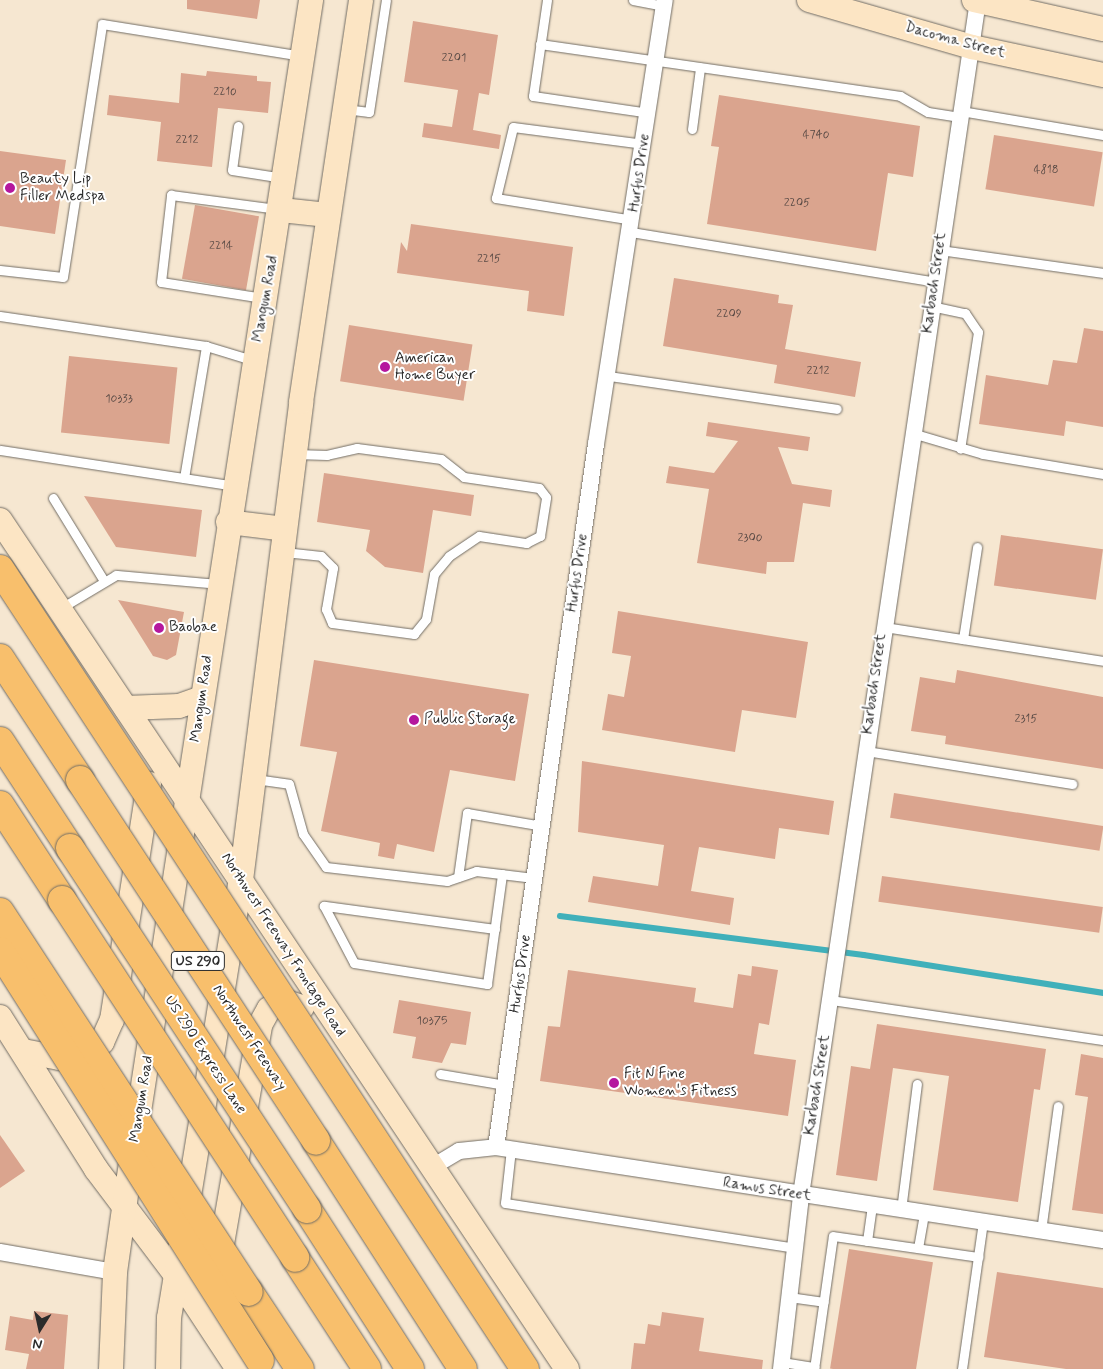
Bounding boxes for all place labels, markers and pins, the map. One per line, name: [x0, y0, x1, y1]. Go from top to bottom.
place label: Beauty Lip Filler Medspa: [20, 170, 102, 205]
marker: Beauty Lip Filler Medspa: [4, 182, 16, 194]
place label: American Home Buyer: [395, 349, 474, 384]
marker: American Home Buyer: [379, 361, 391, 373]
place label: Baobae: [169, 619, 217, 637]
marker: Baobae: [153, 622, 165, 634]
place label: Public Storage: [424, 711, 515, 729]
marker: Public Storage: [408, 714, 420, 726]
place label: Fit N Fine Women's Fitness: [624, 1065, 739, 1100]
marker: Fit N Fine Women's Fitness: [608, 1077, 620, 1089]

